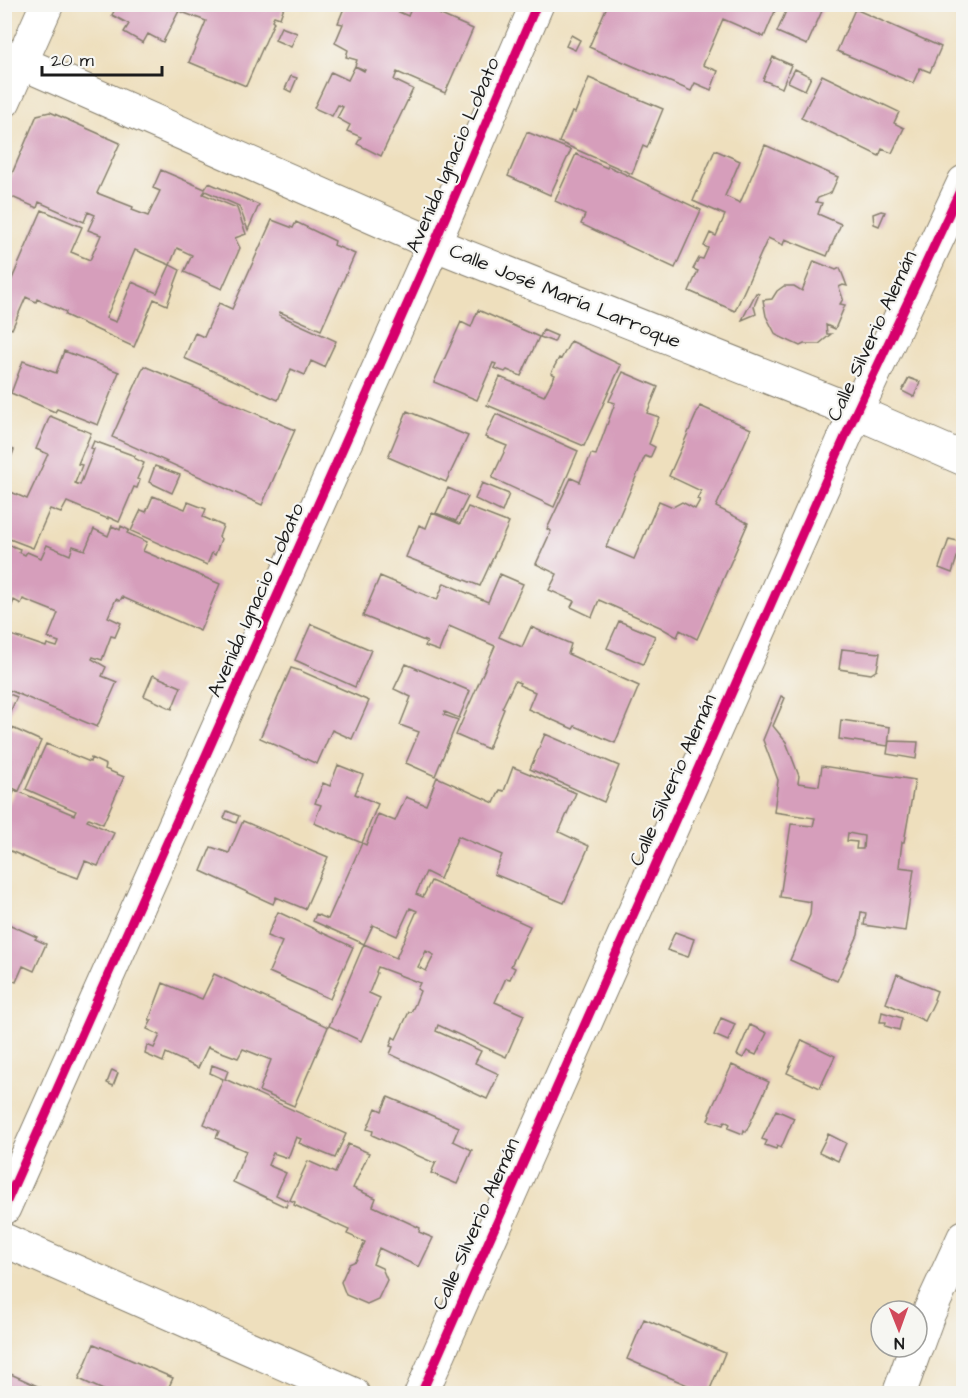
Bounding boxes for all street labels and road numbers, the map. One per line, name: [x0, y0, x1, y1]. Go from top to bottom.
street label: Avenida Ignacio Lobato: [399, 53, 508, 257]
street label: Calle José María Larroque: [445, 237, 685, 355]
street label: Calle Silverio Alemán: [820, 246, 924, 426]
street label: Avenida Ignacio Lobato: [201, 498, 312, 702]
street label: Calle Silverio Alemán: [622, 690, 724, 870]
street label: Calle Silverio Alemán: [425, 1134, 527, 1314]

